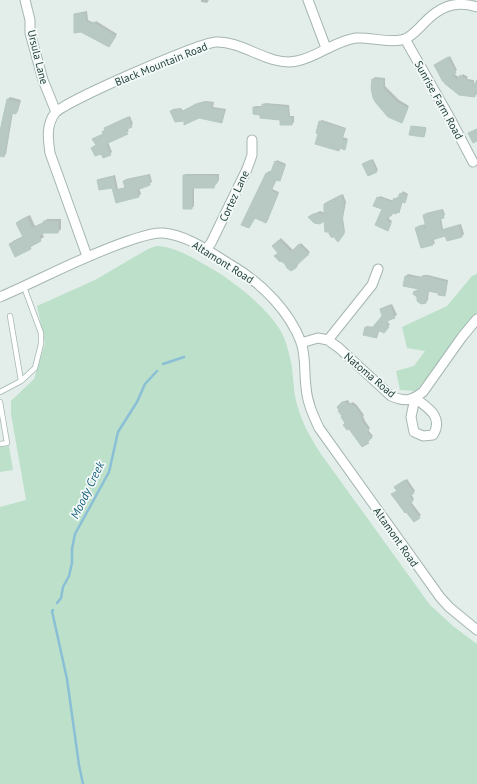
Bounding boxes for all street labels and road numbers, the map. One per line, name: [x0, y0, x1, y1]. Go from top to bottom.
street label: Ursula Lane: [24, 28, 52, 86]
street label: Black Mountain Road: [113, 39, 210, 89]
street label: Sunrise Farm Road: [412, 58, 466, 142]
street label: Cortez Lane: [216, 168, 252, 224]
street label: Altamont Road: [190, 238, 256, 286]
street label: Natoma Road: [341, 349, 399, 401]
street label: Altamont Road: [370, 504, 422, 570]

